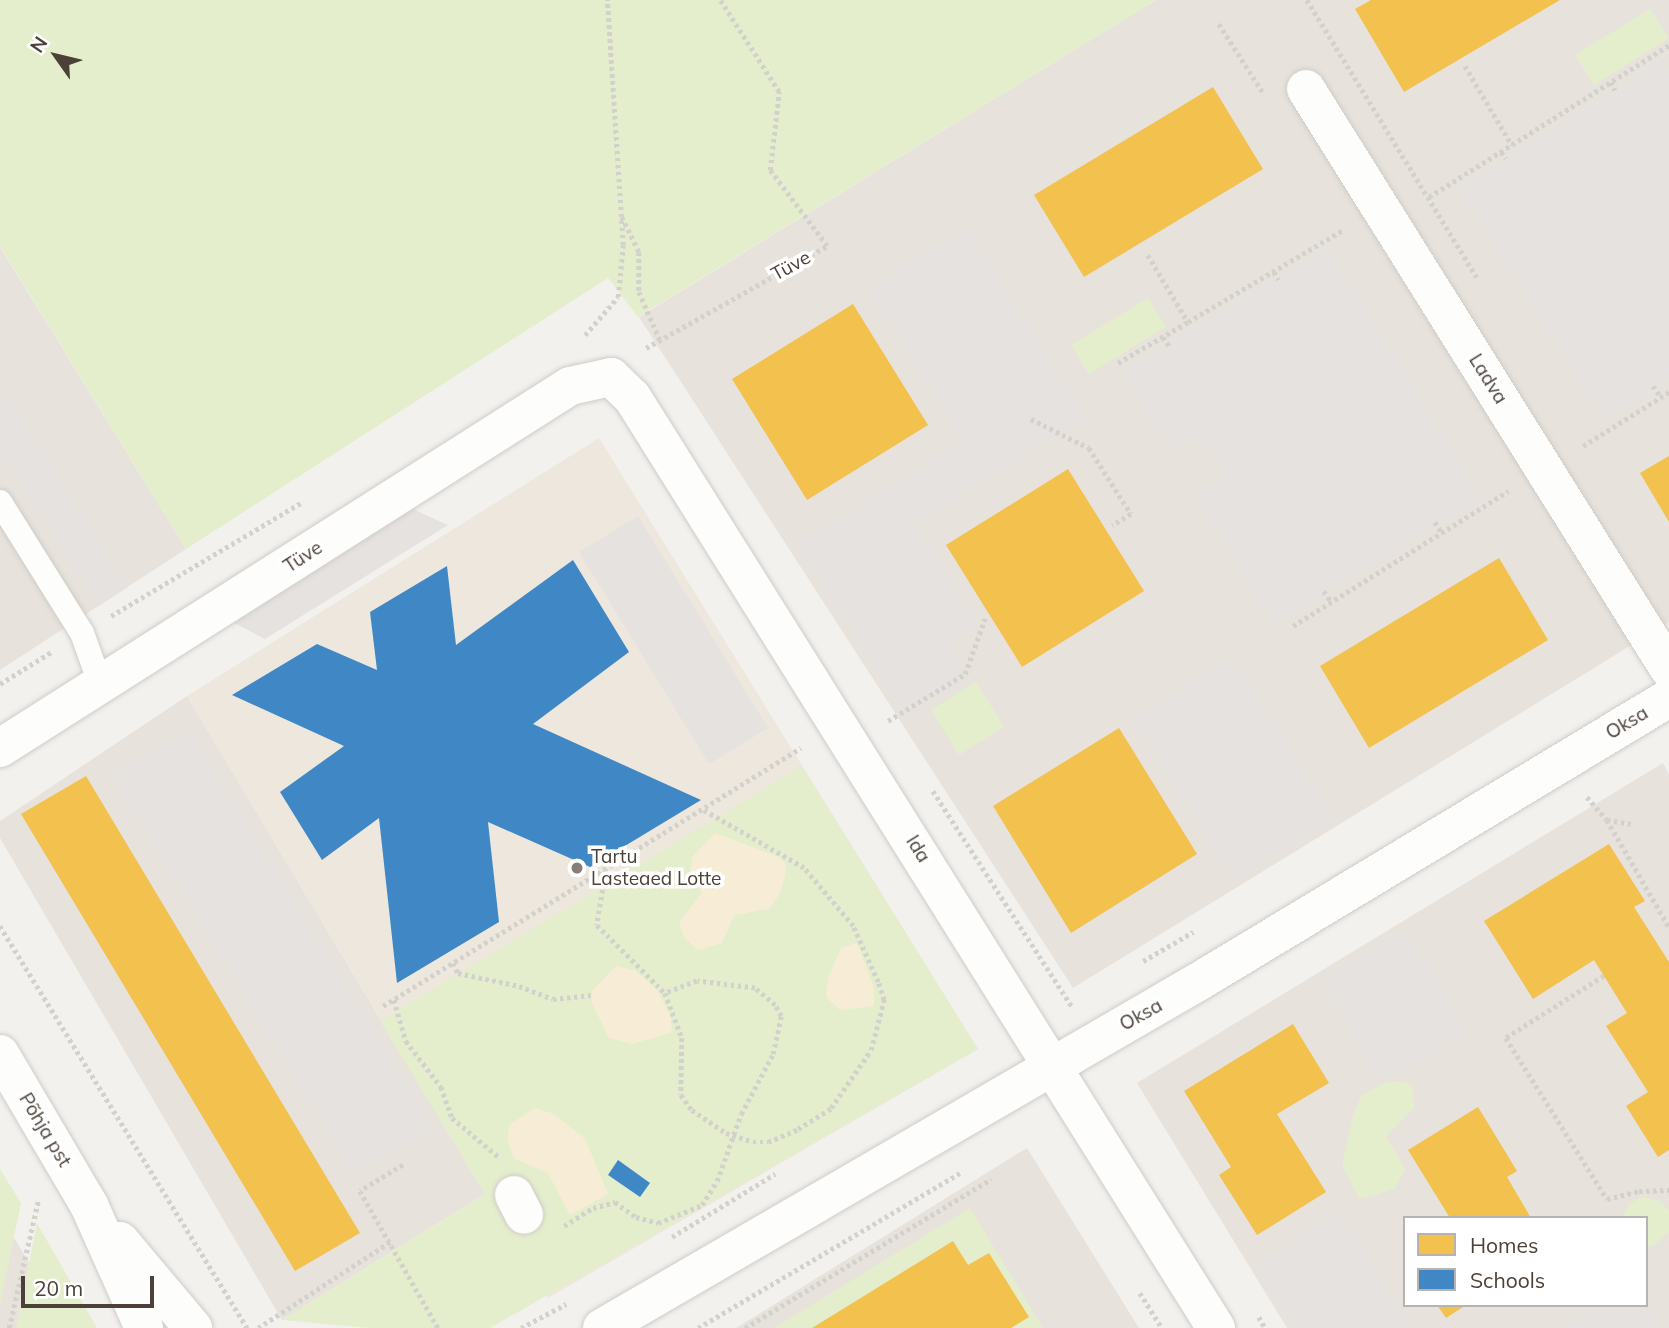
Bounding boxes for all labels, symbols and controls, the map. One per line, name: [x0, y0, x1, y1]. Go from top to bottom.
north arrow: [21, 21, 91, 91]
text: N: [25, 32, 53, 57]
street label: Tüve: [767, 246, 815, 286]
street label: Ladva: [1464, 350, 1512, 408]
street label: Tüve: [279, 536, 327, 578]
street label: Oksa: [1602, 702, 1652, 744]
street label: Ida: [901, 831, 935, 867]
place label: Tartu Lasteaed Lotte: [591, 846, 721, 890]
marker: Tartu Lasteaed Lotte: [569, 860, 585, 876]
street label: Oksa: [1116, 994, 1166, 1036]
street label: Põhja pst: [14, 1089, 76, 1171]
legend: [1403, 1216, 1648, 1307]
text: Homes: [1470, 1232, 1538, 1258]
scale bar: [24, 1262, 158, 1306]
text: Schools: [1470, 1267, 1545, 1293]
text: 20 m: [34, 1275, 83, 1301]

